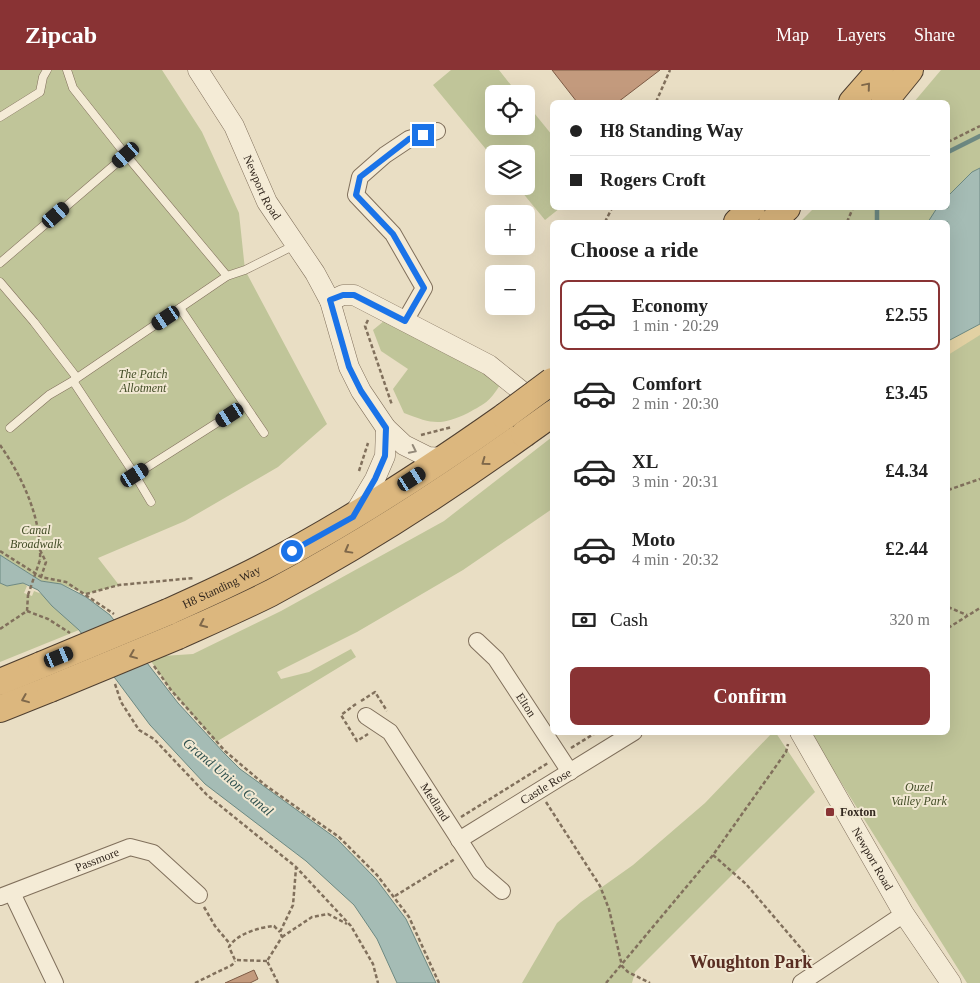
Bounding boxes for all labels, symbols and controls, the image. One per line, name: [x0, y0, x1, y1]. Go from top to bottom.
text: Zipcab: [25, 22, 97, 48]
text: Map: [776, 25, 809, 45]
text: Layers: [837, 25, 886, 45]
text: Share: [914, 25, 955, 45]
one-way arrow: [861, 83, 870, 92]
map controls: [485, 85, 535, 315]
button: locate: [485, 85, 535, 135]
text: H8 Standing Way: [600, 120, 743, 141]
route end: [412, 124, 434, 146]
car: [109, 139, 142, 171]
button: layers: [485, 145, 535, 195]
street label: Newport Road: [240, 153, 284, 222]
text: Rogers Croft: [600, 169, 706, 190]
car: [39, 199, 72, 231]
button: +: [485, 205, 535, 255]
text: Choose a ride: [570, 237, 698, 262]
button: −: [485, 265, 535, 315]
icon: car: [572, 293, 617, 338]
text: Economy: [632, 295, 708, 316]
car: [149, 303, 182, 333]
text: £2.55: [885, 304, 928, 325]
text: 1 min · 20:29: [632, 317, 719, 334]
park label: The Patch Allotment: [119, 367, 168, 395]
icon: car: [572, 371, 617, 416]
text: Comfort: [632, 373, 702, 394]
text: £3.45: [885, 382, 928, 403]
text: 2 min · 20:30: [632, 395, 719, 412]
car: [213, 401, 246, 429]
one-way arrow: [408, 444, 417, 454]
icon: car: [572, 449, 617, 494]
text: XL: [632, 451, 658, 472]
one-way arrow: [482, 457, 491, 465]
text: £4.34: [885, 460, 928, 481]
car: [118, 461, 151, 489]
car: [395, 465, 428, 493]
text: 3 min · 20:31: [632, 473, 719, 490]
park label: Canal Broadwalk: [10, 523, 63, 551]
icon: car: [572, 527, 617, 572]
text: Moto: [632, 529, 675, 550]
text: £2.44: [885, 538, 928, 559]
route start: [281, 540, 303, 562]
one-way arrow: [344, 543, 353, 553]
text: 4 min · 20:32: [632, 551, 719, 568]
street label: H8 Standing Way: [180, 562, 263, 612]
icon: cash: [570, 606, 598, 634]
text: Cash: [610, 609, 648, 630]
text: 320 m: [890, 611, 930, 628]
one-way arrow: [200, 618, 209, 628]
car: [42, 644, 75, 670]
one-way arrow: [129, 648, 138, 659]
button: Confirm: [570, 667, 930, 725]
street label: Elton: [513, 690, 539, 720]
one-way arrow: [21, 693, 30, 703]
water label: Grand Union Canal: [180, 735, 276, 819]
street label: Castle Rose: [518, 765, 574, 807]
street label: Medland: [418, 780, 452, 824]
park label: Ouzel Valley Park: [891, 780, 947, 808]
place label: Foxton: [840, 805, 876, 819]
marker: Foxton: [824, 806, 836, 818]
street label: Newport Road: [849, 825, 896, 893]
street label: Passmore: [73, 845, 121, 874]
district label: Woughton Park: [690, 952, 812, 972]

